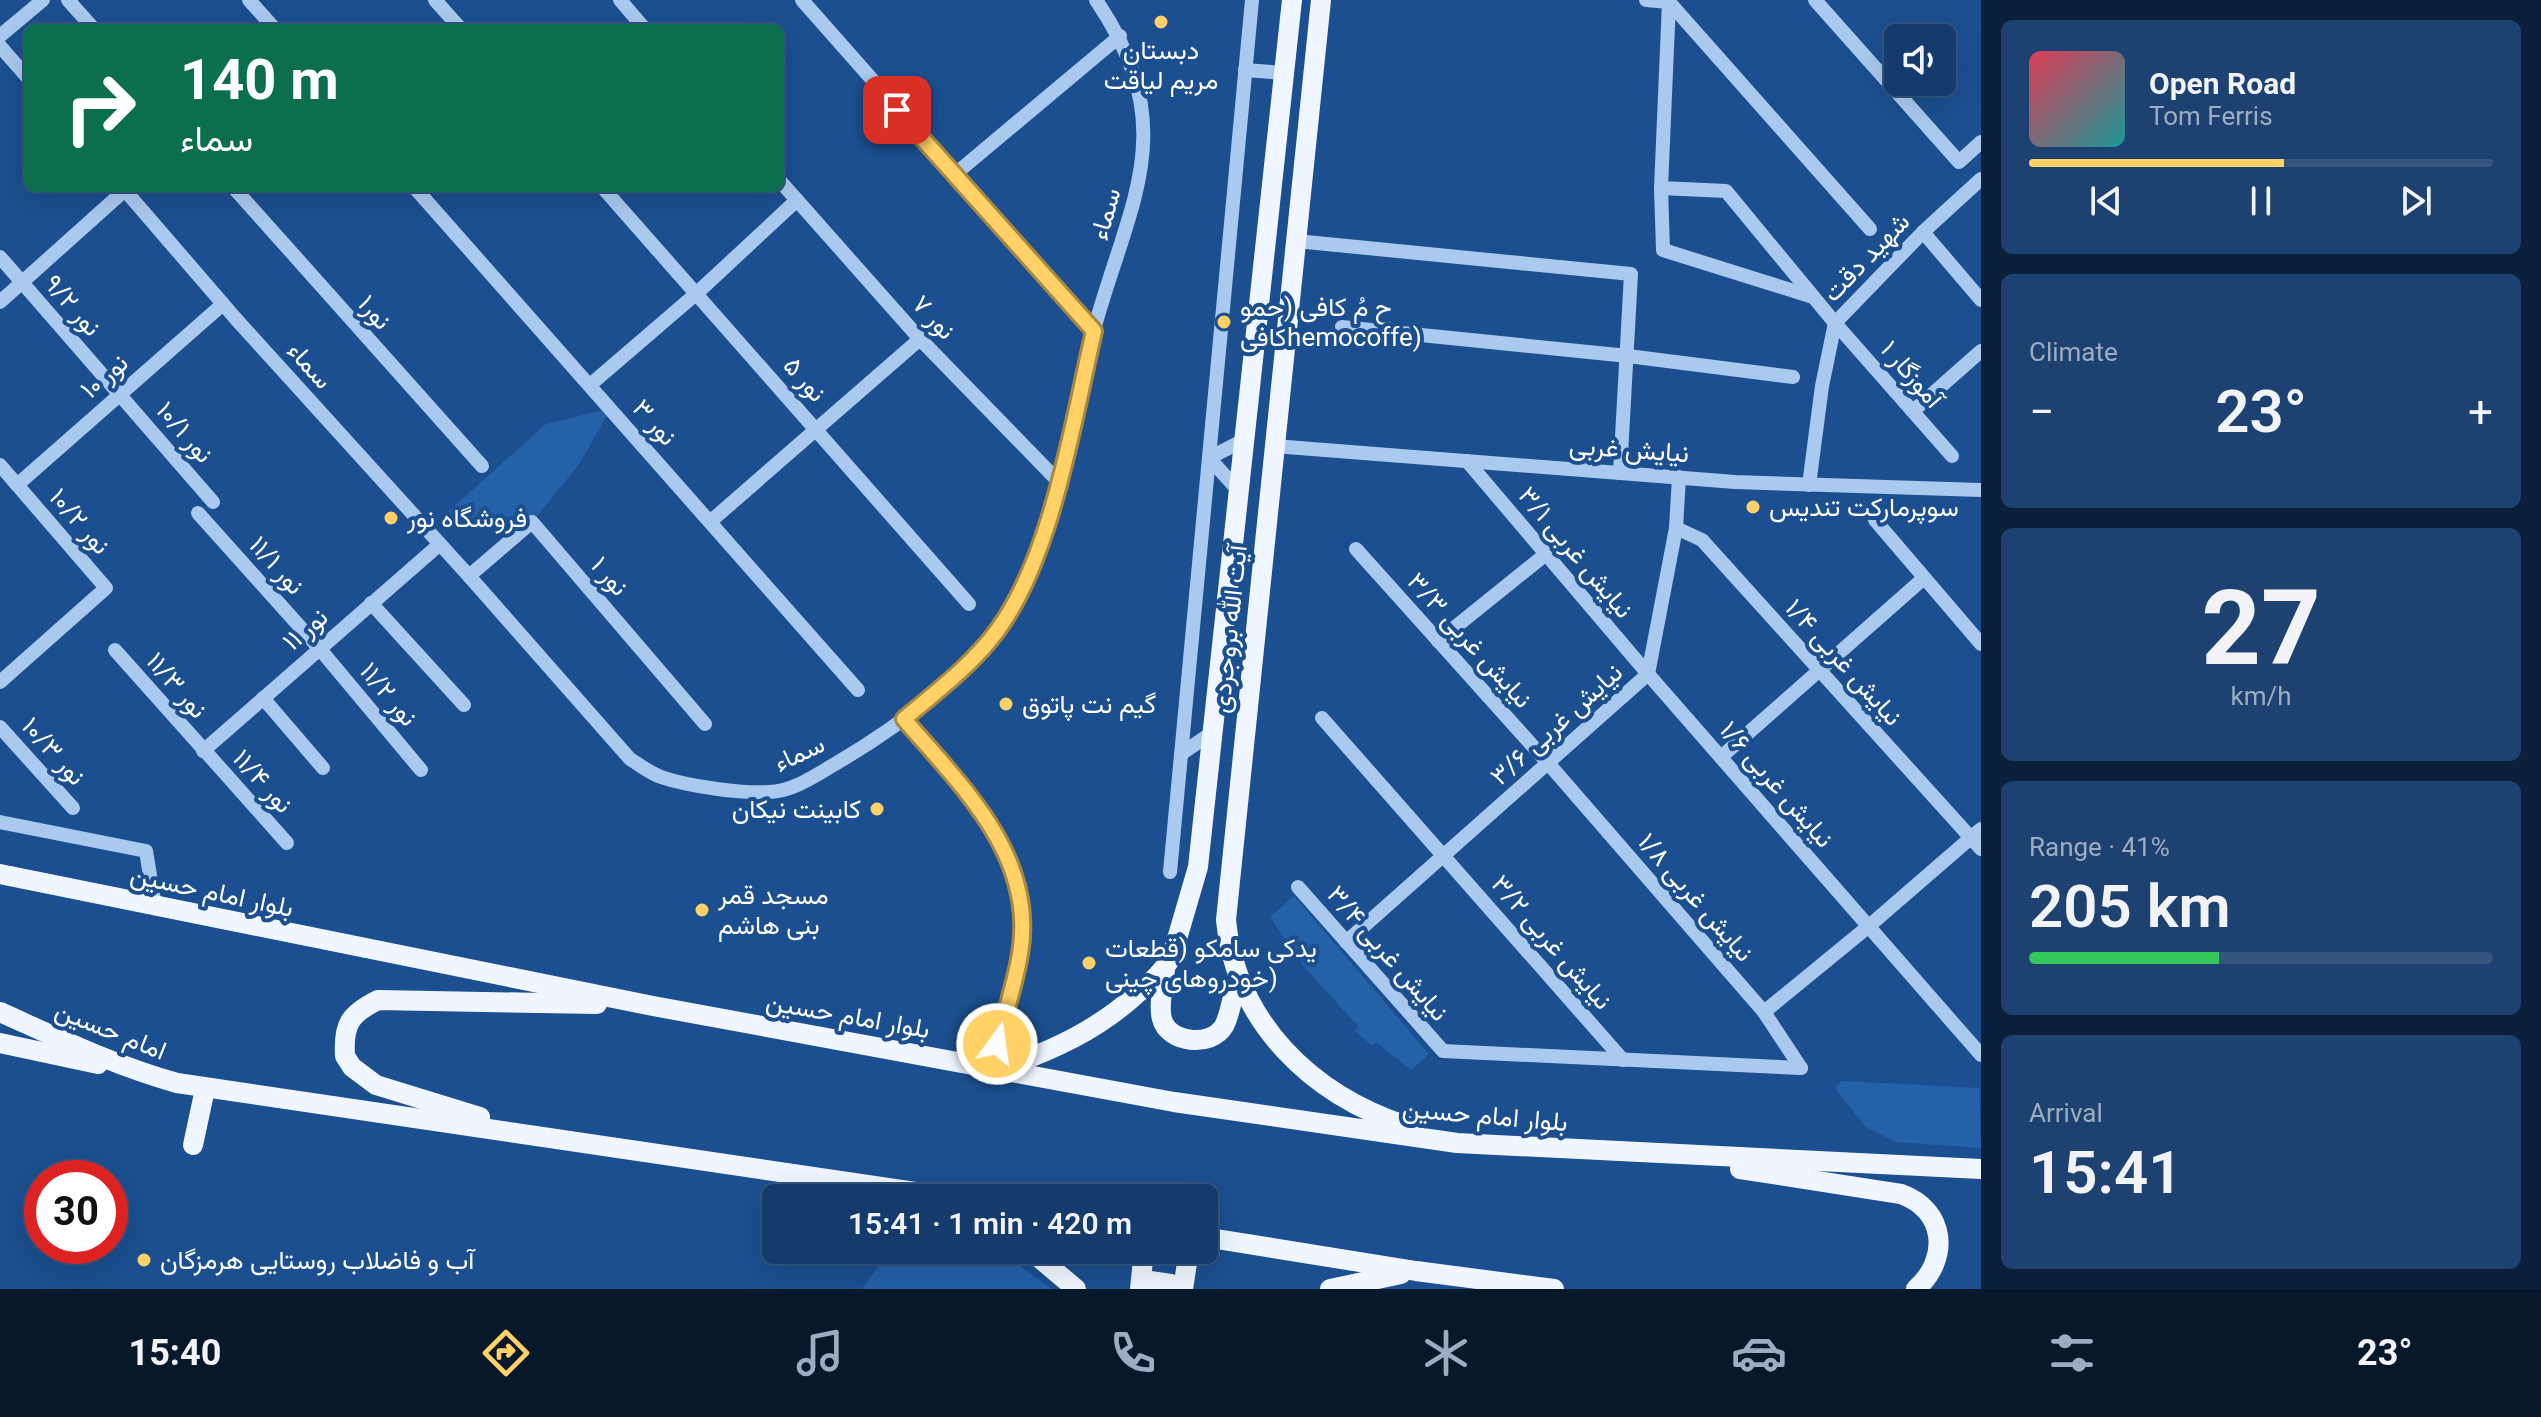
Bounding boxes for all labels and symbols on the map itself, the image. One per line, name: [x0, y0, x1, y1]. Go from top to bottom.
marker: دبستان مریم لیاقت: [1152, 13, 1170, 31]
place label: دبستان مریم لیاقت: [1104, 35, 1218, 97]
pin: [863, 76, 931, 144]
street label: سماء: [1083, 185, 1127, 243]
street label: شهید دقت: [1816, 206, 1916, 308]
street label: نور ۹/۲: [38, 268, 108, 342]
street label: نور۱: [351, 289, 398, 336]
street label: نور ۷: [905, 289, 962, 346]
place label: حِ مُ کافی (حمو کافیhemocoffe): [1240, 292, 1422, 353]
marker: حِ مُ کافی (حمو کافیhemocoffe): [1215, 313, 1233, 331]
street label: آموزگار ۱: [1874, 334, 1951, 416]
street label: سماء: [281, 335, 339, 395]
street label: نور ۱۰: [74, 347, 134, 405]
street label: نور ۵: [777, 350, 833, 408]
street label: نور ۳: [626, 393, 683, 452]
street label: نور ۱۰/۱: [150, 395, 220, 469]
street label: نیایش غربی: [1568, 430, 1690, 469]
street label: نیایش غربی ۳/۱: [1512, 480, 1640, 624]
street label: نور ۱۰/۲: [43, 482, 117, 561]
place label: سوپرمارکت تندیس: [1769, 492, 1959, 525]
marker: سوپرمارکت تندیس: [1744, 498, 1762, 516]
place label: فروشگاه نور: [406, 503, 527, 534]
marker: فروشگاه نور: [382, 509, 400, 527]
street label: نور ۱۱/۱: [243, 530, 311, 601]
street label: آیت الله بروجردی: [1205, 541, 1254, 715]
street label: نور ۱: [584, 550, 635, 602]
street label: نیایش غربی ۳/۳: [1401, 566, 1539, 715]
street label: نیایش غربی ۱/۴: [1779, 593, 1909, 732]
street label: نور ۱۱: [277, 601, 334, 657]
street label: نور ۱۱/۳: [140, 646, 214, 725]
street label: نور ۱۱/۲: [353, 656, 424, 733]
street label: نیایش غربی ۳/۶: [1484, 657, 1629, 792]
place label: گیم نت پاتوق: [1022, 689, 1156, 722]
marker: گیم نت پاتوق: [997, 695, 1015, 713]
street label: نور ۱۰/۳: [15, 711, 92, 792]
street label: نیایش غربی ۱/۶: [1713, 715, 1840, 854]
street label: سماء: [769, 728, 829, 778]
street label: نور ۱۱/۴: [226, 743, 299, 820]
place label: کابینت نیکان: [732, 794, 861, 824]
marker: کابینت نیکان: [868, 800, 886, 818]
street label: نیایش غربی ۱/۸: [1631, 827, 1760, 968]
street label: بلوار امام حسین: [127, 859, 296, 925]
street label: نیایش غربی ۳/۲: [1485, 869, 1618, 1016]
street label: نیایش غربی ۳/۴: [1320, 879, 1455, 1027]
place label: مسجد قمر بنی هاشم: [717, 880, 829, 942]
marker: مسجد قمر بنی هاشم: [693, 901, 711, 919]
place label: یدکی سامکو (قطعات خودروهای چینی): [1105, 933, 1317, 996]
marker: یدکی سامکو (قطعات خودروهای چینی): [1080, 954, 1098, 972]
street label: بلوار امام حسین: [763, 986, 932, 1046]
street label: امام حسین: [50, 994, 171, 1068]
position arrow: [955, 1002, 1039, 1086]
street label: بلوار امام حسین: [1401, 1093, 1569, 1139]
speed limit sign: 30: [24, 1160, 128, 1264]
place label: آب و فاضلاب روستایی هرمزگان: [160, 1245, 476, 1276]
marker: آب و فاضلاب روستایی هرمزگان: [135, 1251, 153, 1269]

